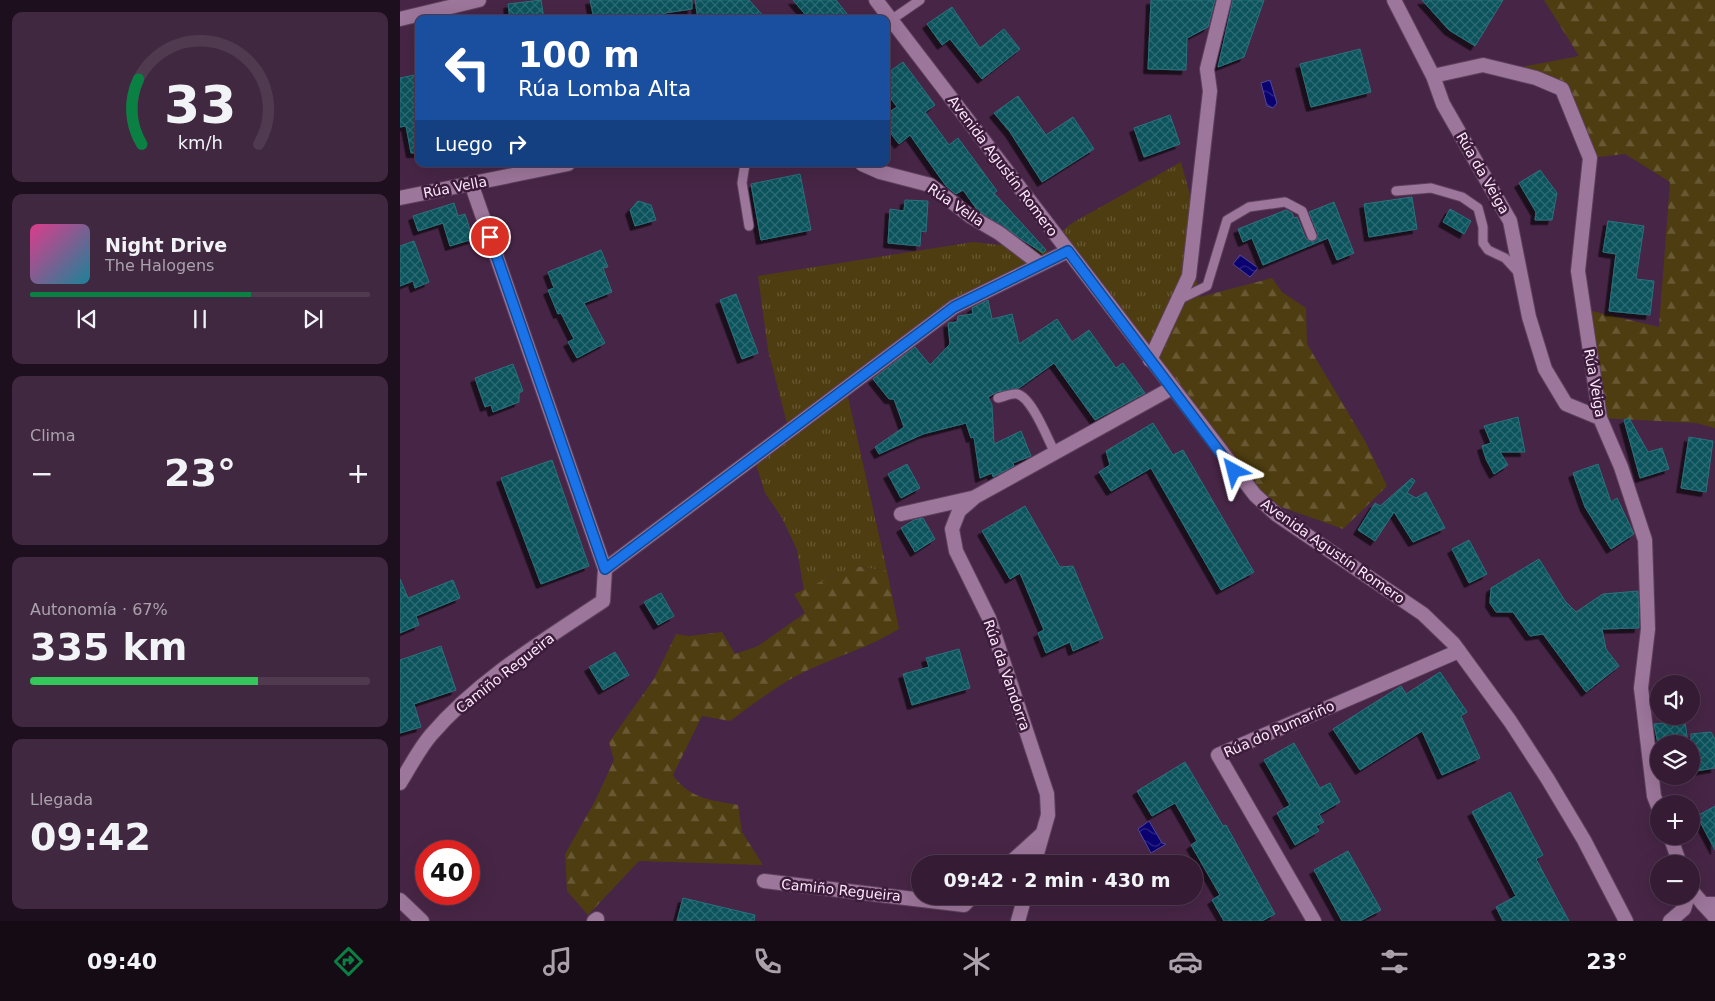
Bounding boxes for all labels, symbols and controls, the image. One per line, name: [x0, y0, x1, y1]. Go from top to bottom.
icon: left: [435, 35, 500, 100]
text: 100 m: [518, 35, 640, 75]
text: 33: [164, 75, 236, 135]
text: Rúa Lomba Alta: [518, 76, 691, 101]
street label: Avenida Agustín Romero: [945, 93, 1061, 239]
street label: Rúa da Veiga: [1453, 129, 1513, 217]
icon: right: [503, 130, 531, 158]
text: km/h: [177, 132, 223, 153]
text: Luego: [435, 133, 493, 155]
street label: Rúa Vella: [422, 173, 488, 201]
street label: Rúa Vella: [925, 180, 987, 230]
pin: [469, 216, 511, 258]
icon: arrive: [476, 223, 504, 251]
text: Night Drive: [105, 234, 227, 256]
text: The Halogens: [105, 256, 214, 275]
icon: previous: [73, 305, 101, 333]
icon: pause: [186, 305, 214, 333]
icon: next: [299, 305, 327, 333]
street label: Rúa Veiga: [1581, 347, 1609, 419]
text: Clima: [30, 426, 75, 445]
position arrow: [1207, 444, 1259, 496]
text: 23°: [164, 451, 236, 495]
text: −: [30, 457, 53, 490]
text: +: [347, 457, 370, 490]
street label: Avenida Agustín Romero: [1258, 495, 1408, 607]
text: Autonomía · 67%: [30, 600, 168, 619]
street label: Rúa da Vandorra: [981, 617, 1033, 733]
text: 335 km: [30, 625, 187, 669]
street label: Camiño Regueira: [453, 630, 557, 716]
map controls: [1650, 675, 1700, 905]
button: sound: [1650, 675, 1700, 725]
street label: Rúa do Pumariño: [1221, 697, 1337, 761]
button: layers: [1650, 735, 1700, 785]
text: Llegada: [30, 790, 93, 809]
button: +: [1650, 795, 1700, 845]
text: 09:42: [30, 815, 151, 859]
speed limit sign: 40: [415, 840, 480, 905]
button: −: [1650, 855, 1700, 905]
text: 09:42 · 2 min · 430 m: [943, 869, 1171, 891]
street label: Camiño Regueira: [780, 876, 902, 904]
icon: directions: [331, 944, 366, 979]
icon: music: [540, 944, 575, 979]
icon: phone: [750, 944, 785, 979]
icon: climate: [959, 944, 994, 979]
icon: car: [1168, 944, 1203, 979]
icon: filters: [1377, 944, 1412, 979]
text: 09:40: [87, 949, 157, 974]
text: 23°: [1586, 949, 1628, 974]

